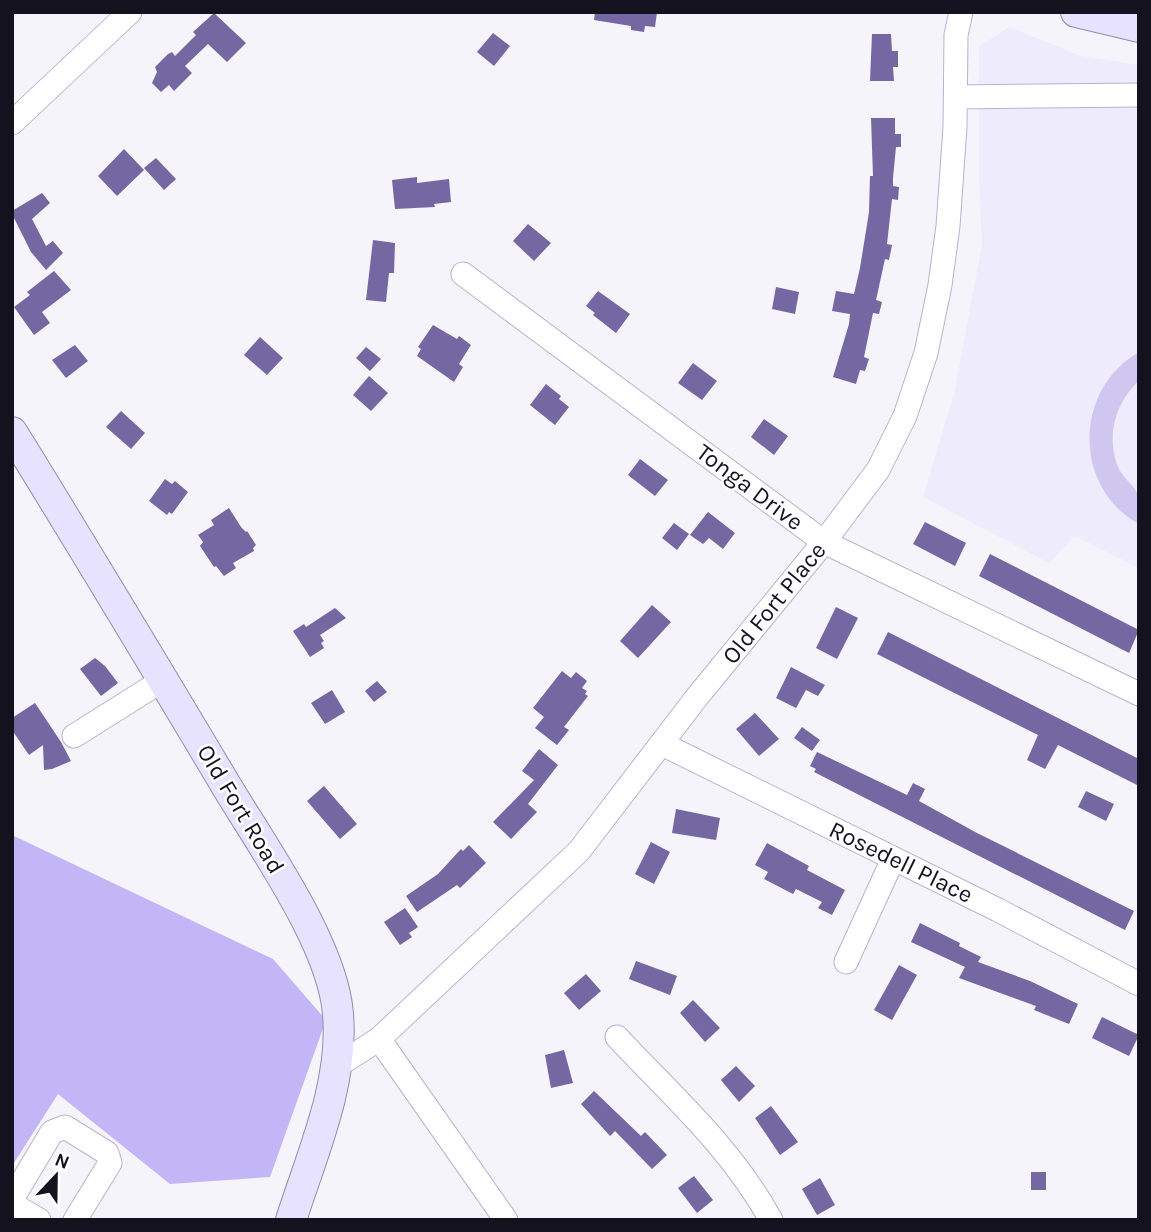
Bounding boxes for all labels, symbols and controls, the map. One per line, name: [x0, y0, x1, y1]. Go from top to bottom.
street label: Tonga Drive: [691, 438, 809, 536]
street label: Old Fort Place: [716, 536, 832, 670]
street label: Old Fort Road: [191, 739, 291, 879]
street label: Rosedell Place: [825, 815, 977, 909]
north arrow: [21, 1141, 91, 1211]
text: N: [52, 1148, 72, 1174]

